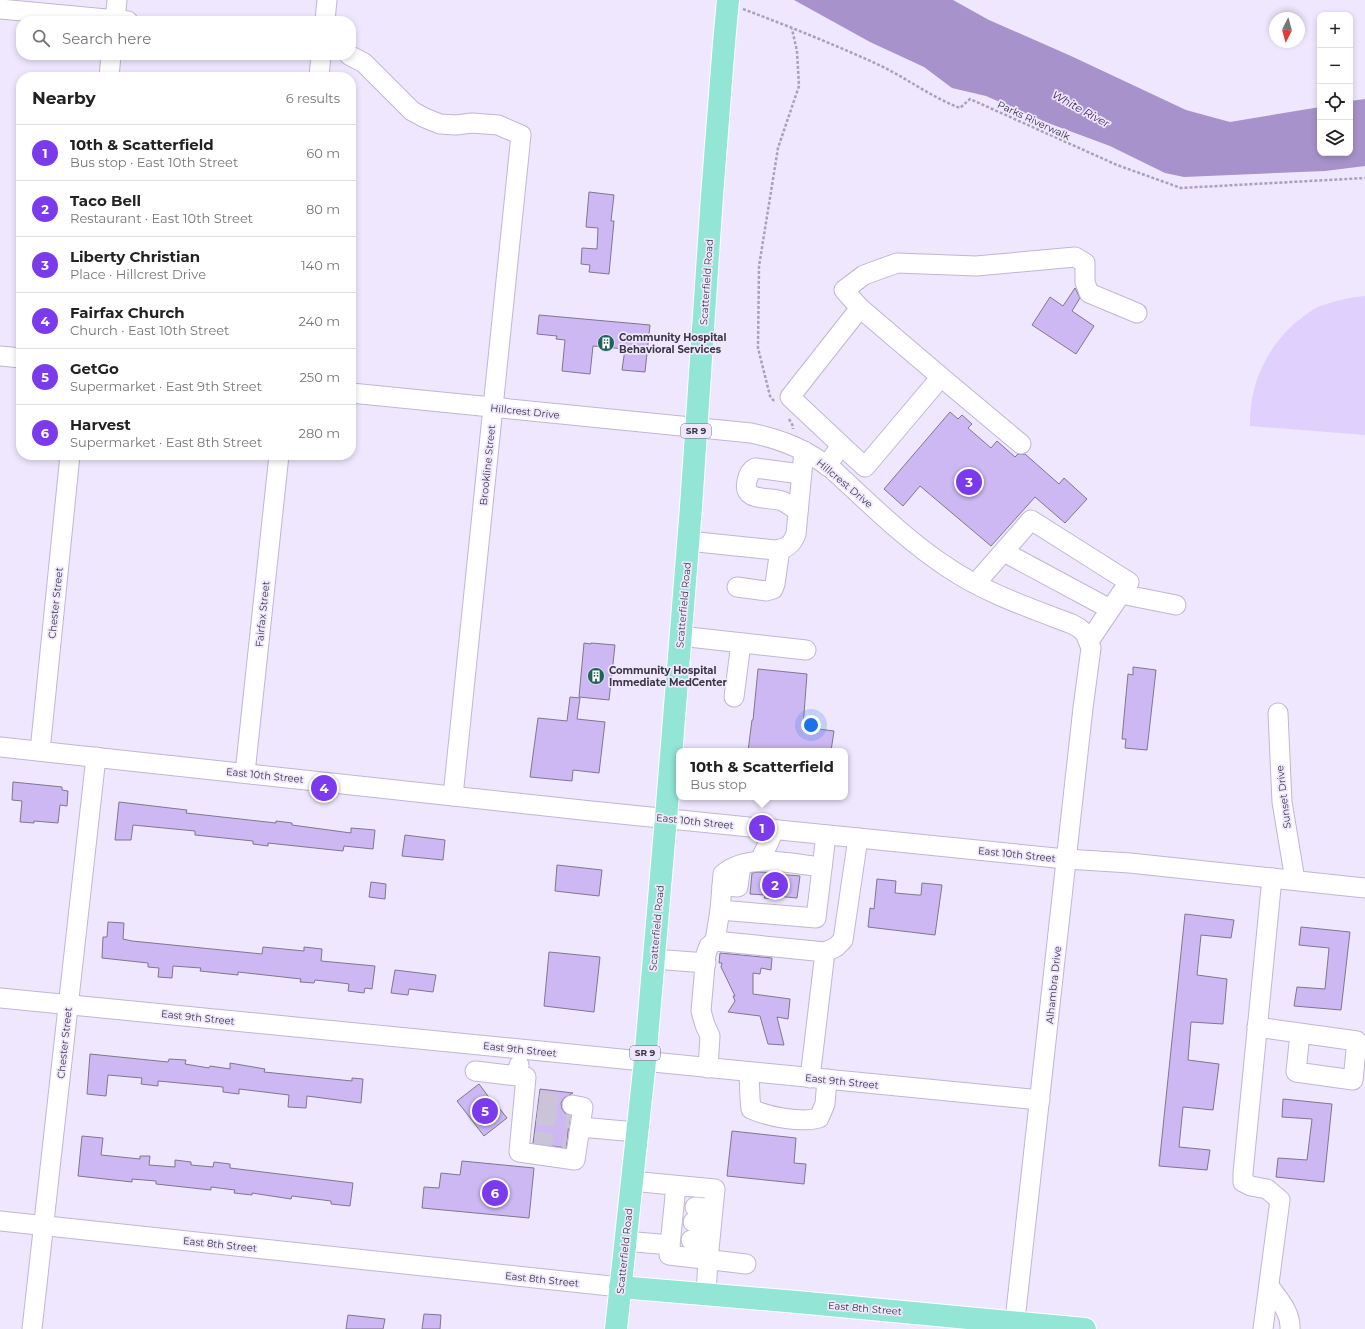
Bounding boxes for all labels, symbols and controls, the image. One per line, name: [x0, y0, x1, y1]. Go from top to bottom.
north arrow: [1269, 12, 1305, 48]
map controls: [1317, 12, 1353, 156]
button: +: [1317, 12, 1353, 48]
search box: [16, 16, 356, 60]
icon: search: [30, 27, 52, 49]
text: Search here: [62, 29, 151, 48]
button: −: [1317, 48, 1353, 84]
button: locate: [1317, 84, 1353, 120]
water label: White River: [1050, 87, 1113, 131]
text: Nearby: [32, 88, 96, 108]
text: 6 results: [286, 90, 340, 106]
street label: Parks Riverwalk: [995, 98, 1072, 143]
button: layers: [1317, 120, 1353, 156]
text: 10th & Scatterfield: [70, 135, 214, 154]
text: 1: [42, 145, 48, 161]
text: 60 m: [306, 145, 340, 161]
text: Bus stop · East 10th Street: [70, 154, 238, 170]
text: Taco Bell: [70, 191, 141, 210]
text: 2: [41, 201, 49, 217]
text: 80 m: [306, 201, 340, 217]
text: Restaurant · East 10th Street: [70, 210, 253, 226]
street label: Scatterfield Road: [697, 239, 716, 325]
text: Liberty Christian: [70, 247, 200, 266]
text: 3: [41, 257, 49, 273]
text: 140 m: [301, 257, 340, 273]
text: Place · Hillcrest Drive: [70, 266, 206, 282]
text: Fairfax Church: [70, 303, 185, 322]
text: 4: [41, 313, 49, 329]
text: 240 m: [299, 313, 340, 329]
text: Church · East 10th Street: [70, 322, 229, 338]
place label: Community Hospital Behavioral Services: [619, 331, 727, 356]
building icon: Community Hospital Behavioral Services: [596, 333, 616, 353]
text: GetGo: [70, 359, 119, 378]
text: 5: [41, 369, 49, 385]
text: 250 m: [299, 369, 340, 385]
text: Supermarket · East 9th Street: [70, 378, 262, 394]
street label: Hillcrest Drive: [490, 401, 560, 422]
text: Harvest: [70, 415, 131, 434]
street label: Brookline Street: [477, 424, 498, 506]
road number: SR 9: [681, 424, 711, 438]
text: 6: [41, 425, 49, 441]
text: 280 m: [299, 425, 340, 441]
text: Supermarket · East 8th Street: [70, 434, 262, 450]
street label: Hillcrest Drive: [814, 456, 875, 511]
pin: 3: [956, 467, 982, 497]
street label: Scatterfield Road: [673, 562, 694, 648]
street label: Chester Street: [45, 567, 66, 639]
street label: Fairfax Street: [253, 580, 272, 648]
place label: Community Hospital Immediate MedCenter: [609, 664, 728, 689]
building icon: Community Hospital Immediate MedCenter: [586, 666, 606, 686]
your location: [801, 715, 821, 735]
popup: [676, 748, 848, 800]
text: 10th & Scatterfield: [690, 757, 834, 776]
street label: East 10th Street: [225, 765, 304, 786]
street label: Sunset Drive: [1273, 765, 1294, 829]
pin: 4: [311, 773, 337, 803]
text: Bus stop: [690, 776, 747, 792]
street label: East 10th Street: [655, 811, 734, 832]
pin: 1: [749, 813, 775, 843]
street label: East 10th Street: [977, 844, 1056, 865]
pin: 2: [762, 870, 788, 900]
street label: Scatterfield Road: [646, 885, 667, 971]
street label: Alhambra Drive: [1043, 945, 1064, 1025]
street label: Chester Street: [54, 1007, 75, 1079]
street label: East 9th Street: [161, 1007, 235, 1028]
street label: East 9th Street: [483, 1039, 557, 1060]
road number: SR 9: [630, 1046, 660, 1060]
street label: East 9th Street: [805, 1071, 879, 1092]
pin: 5: [472, 1096, 498, 1126]
pin: 6: [482, 1178, 508, 1208]
street label: Scatterfield Road: [614, 1208, 635, 1295]
street label: East 8th Street: [182, 1234, 257, 1255]
street label: East 8th Street: [504, 1269, 579, 1290]
street label: East 8th Street: [827, 1299, 902, 1318]

